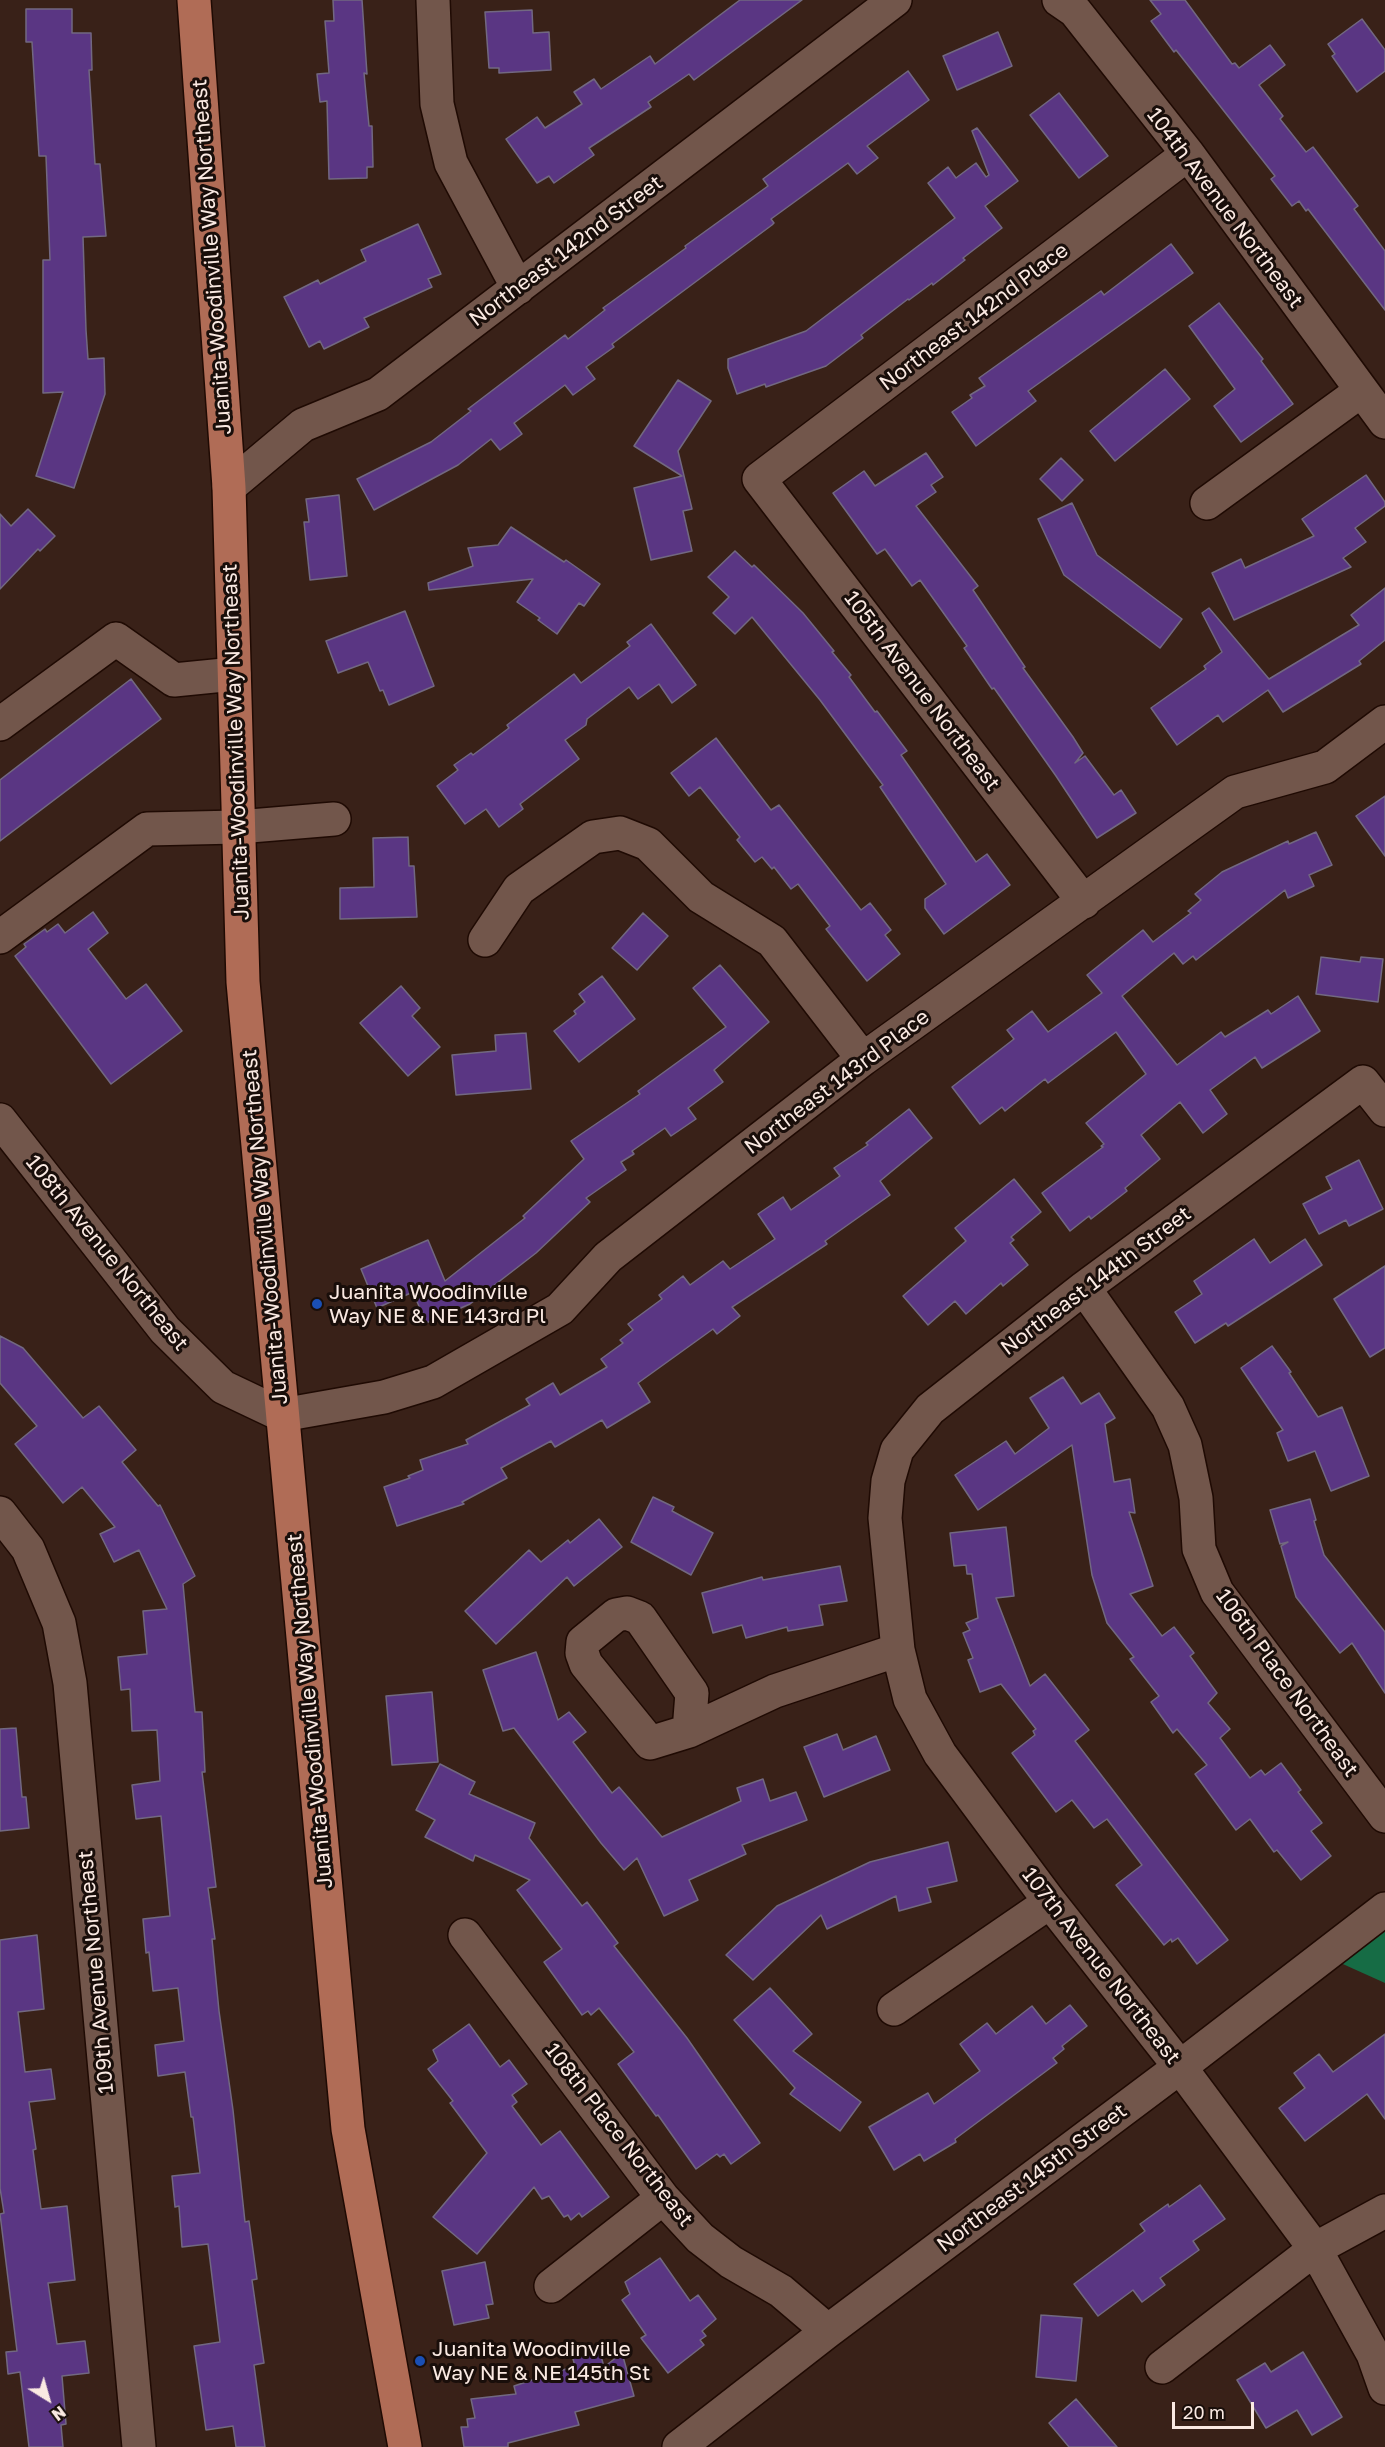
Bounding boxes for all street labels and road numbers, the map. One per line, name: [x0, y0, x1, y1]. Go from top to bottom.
street label: Juanita-Woodinville Way Northeast: [187, 78, 237, 436]
street label: 104th Avenue Northeast: [1142, 103, 1308, 313]
street label: Northeast 142nd Street: [464, 170, 668, 332]
street label: Northeast 142nd Place: [875, 238, 1073, 396]
street label: Juanita-Woodinville Way Northeast: [217, 563, 255, 921]
street label: 105th Avenue Northeast: [839, 586, 1005, 796]
street label: Northeast 143rd Place: [740, 1004, 934, 1160]
street label: Juanita-Woodinville Way Northeast: [237, 1048, 293, 1406]
street label: 108th Avenue Northeast: [20, 1150, 194, 1356]
street label: Northeast 144th Street: [996, 1201, 1196, 1361]
street label: Juanita-Woodinville Way Northeast: [282, 1532, 338, 1890]
street label: 106th Place Northeast: [1210, 1584, 1364, 1782]
street label: 109th Avenue Northeast: [73, 1849, 119, 2095]
street label: 107th Avenue Northeast: [1016, 1863, 1186, 2069]
street label: 108th Place Northeast: [540, 2038, 698, 2232]
street label: Northeast 145th Street: [932, 2098, 1132, 2258]

